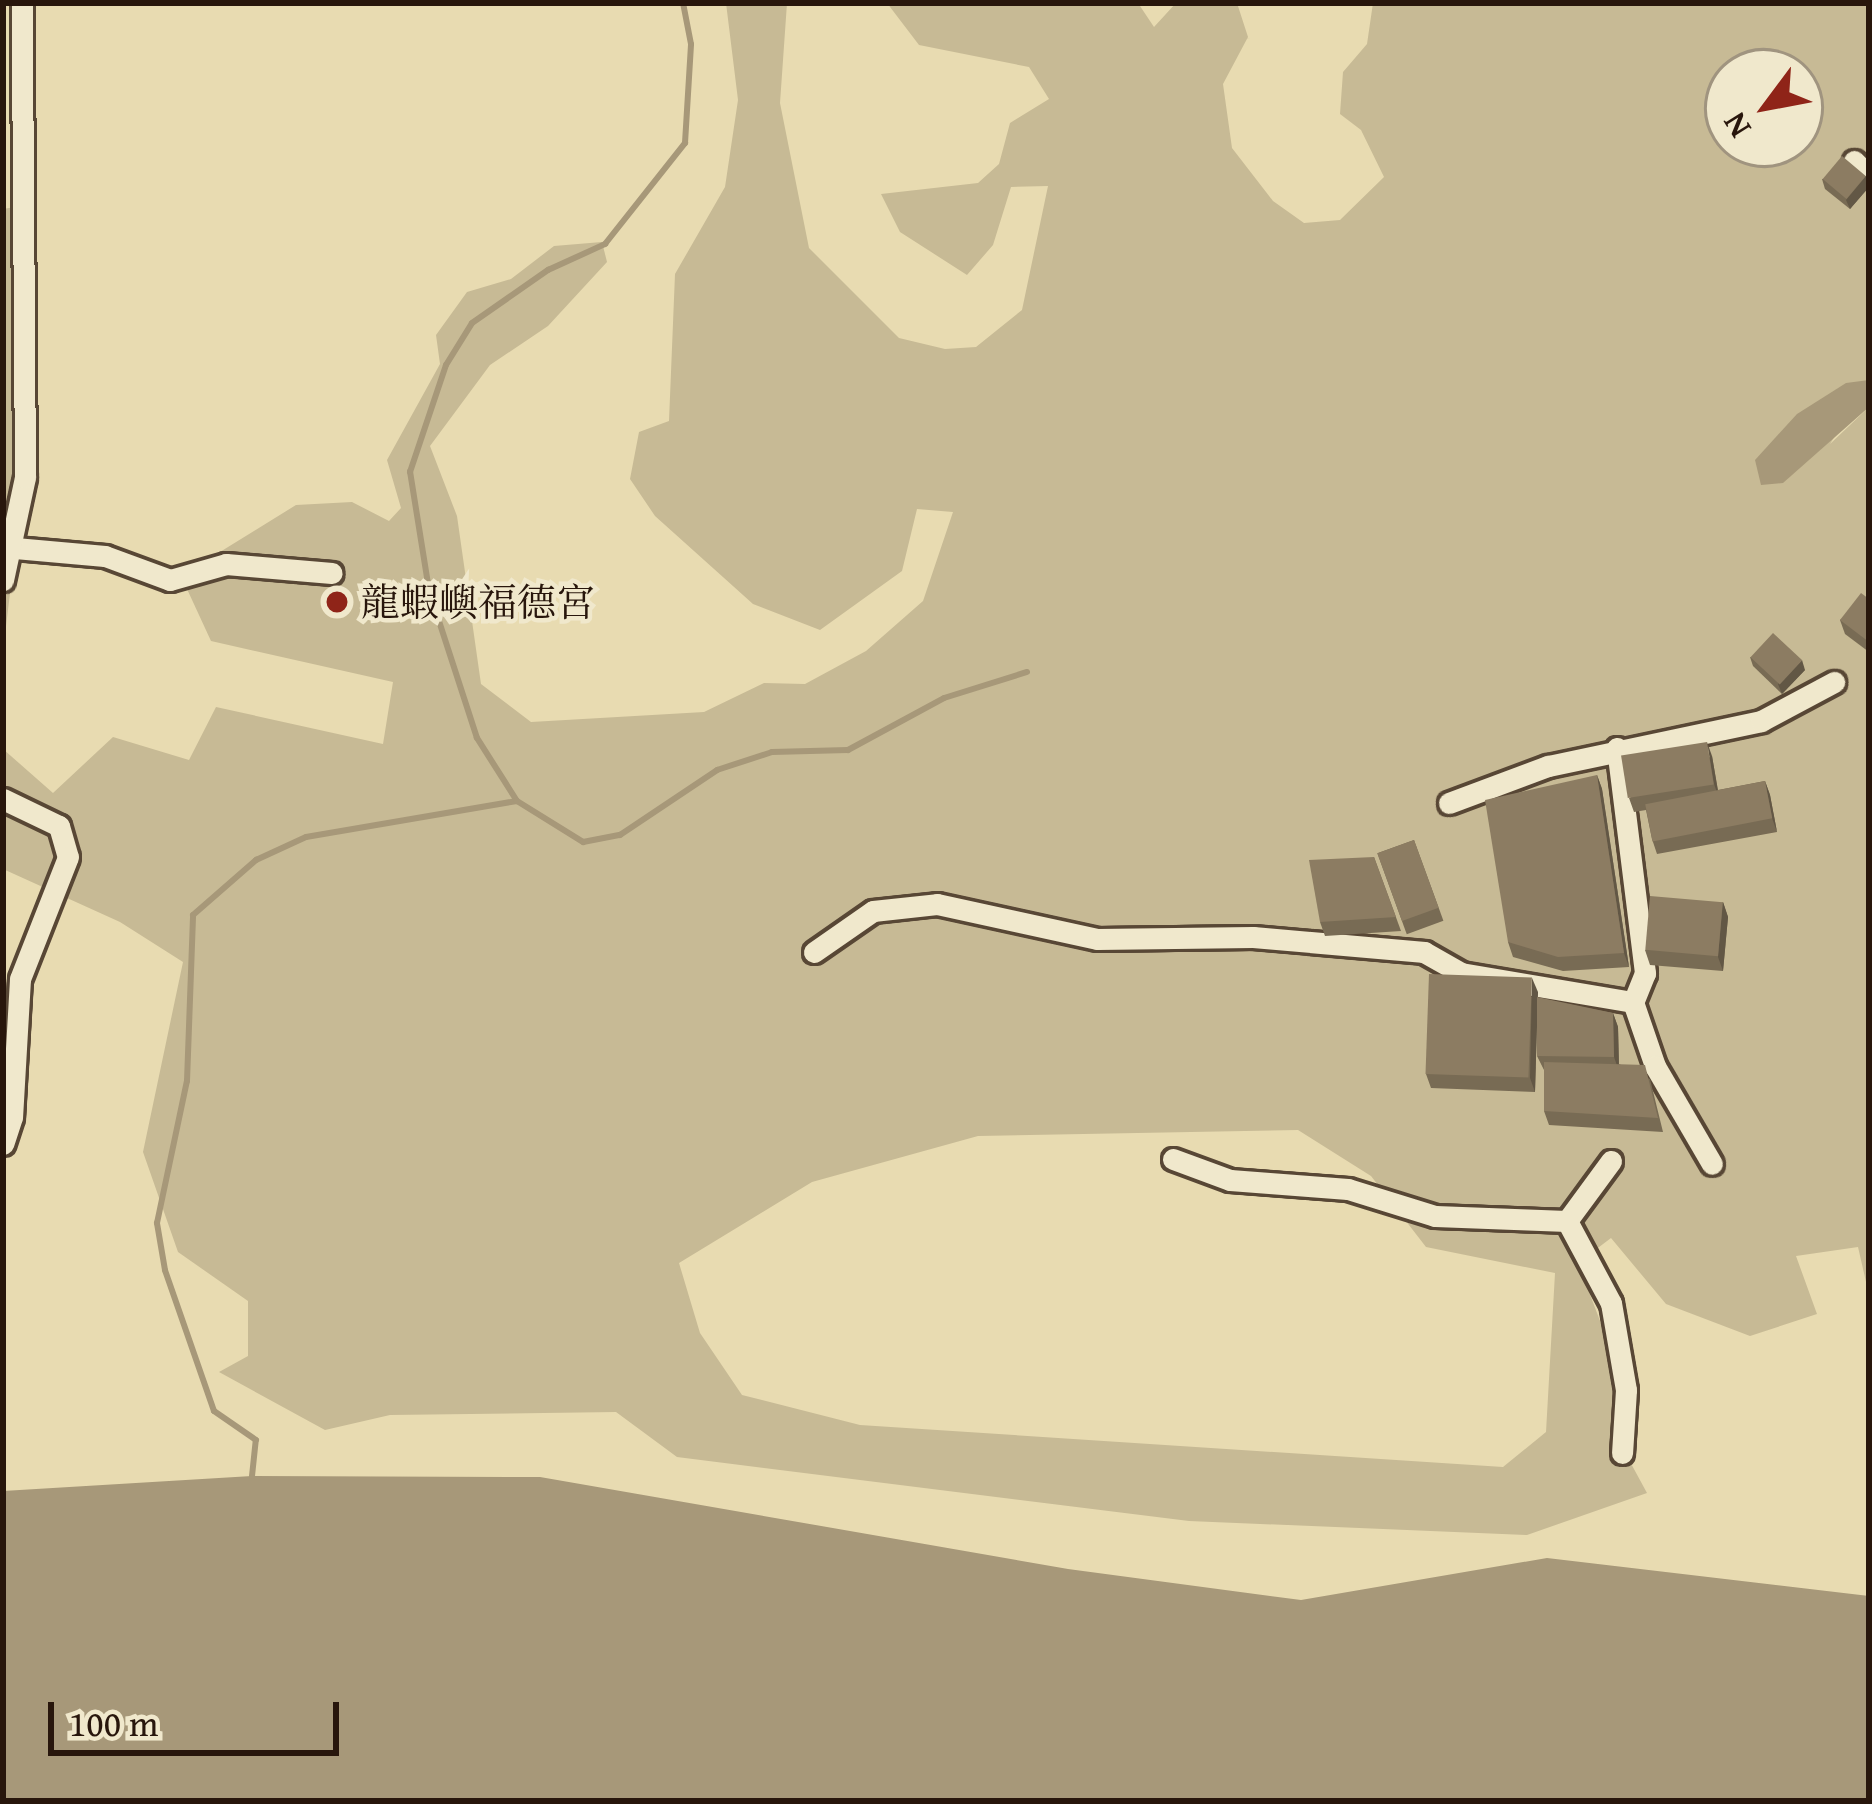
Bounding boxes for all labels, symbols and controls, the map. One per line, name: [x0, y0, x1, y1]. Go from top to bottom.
north arrow: [1704, 48, 1824, 168]
text: N: [1710, 103, 1762, 148]
place label: 龍蝦嶼福德宮: [361, 579, 595, 625]
marker: 龍蝦嶼福德宮: [324, 589, 350, 615]
scale bar: [54, 1678, 345, 1752]
text: 100 m: [69, 1696, 158, 1749]

